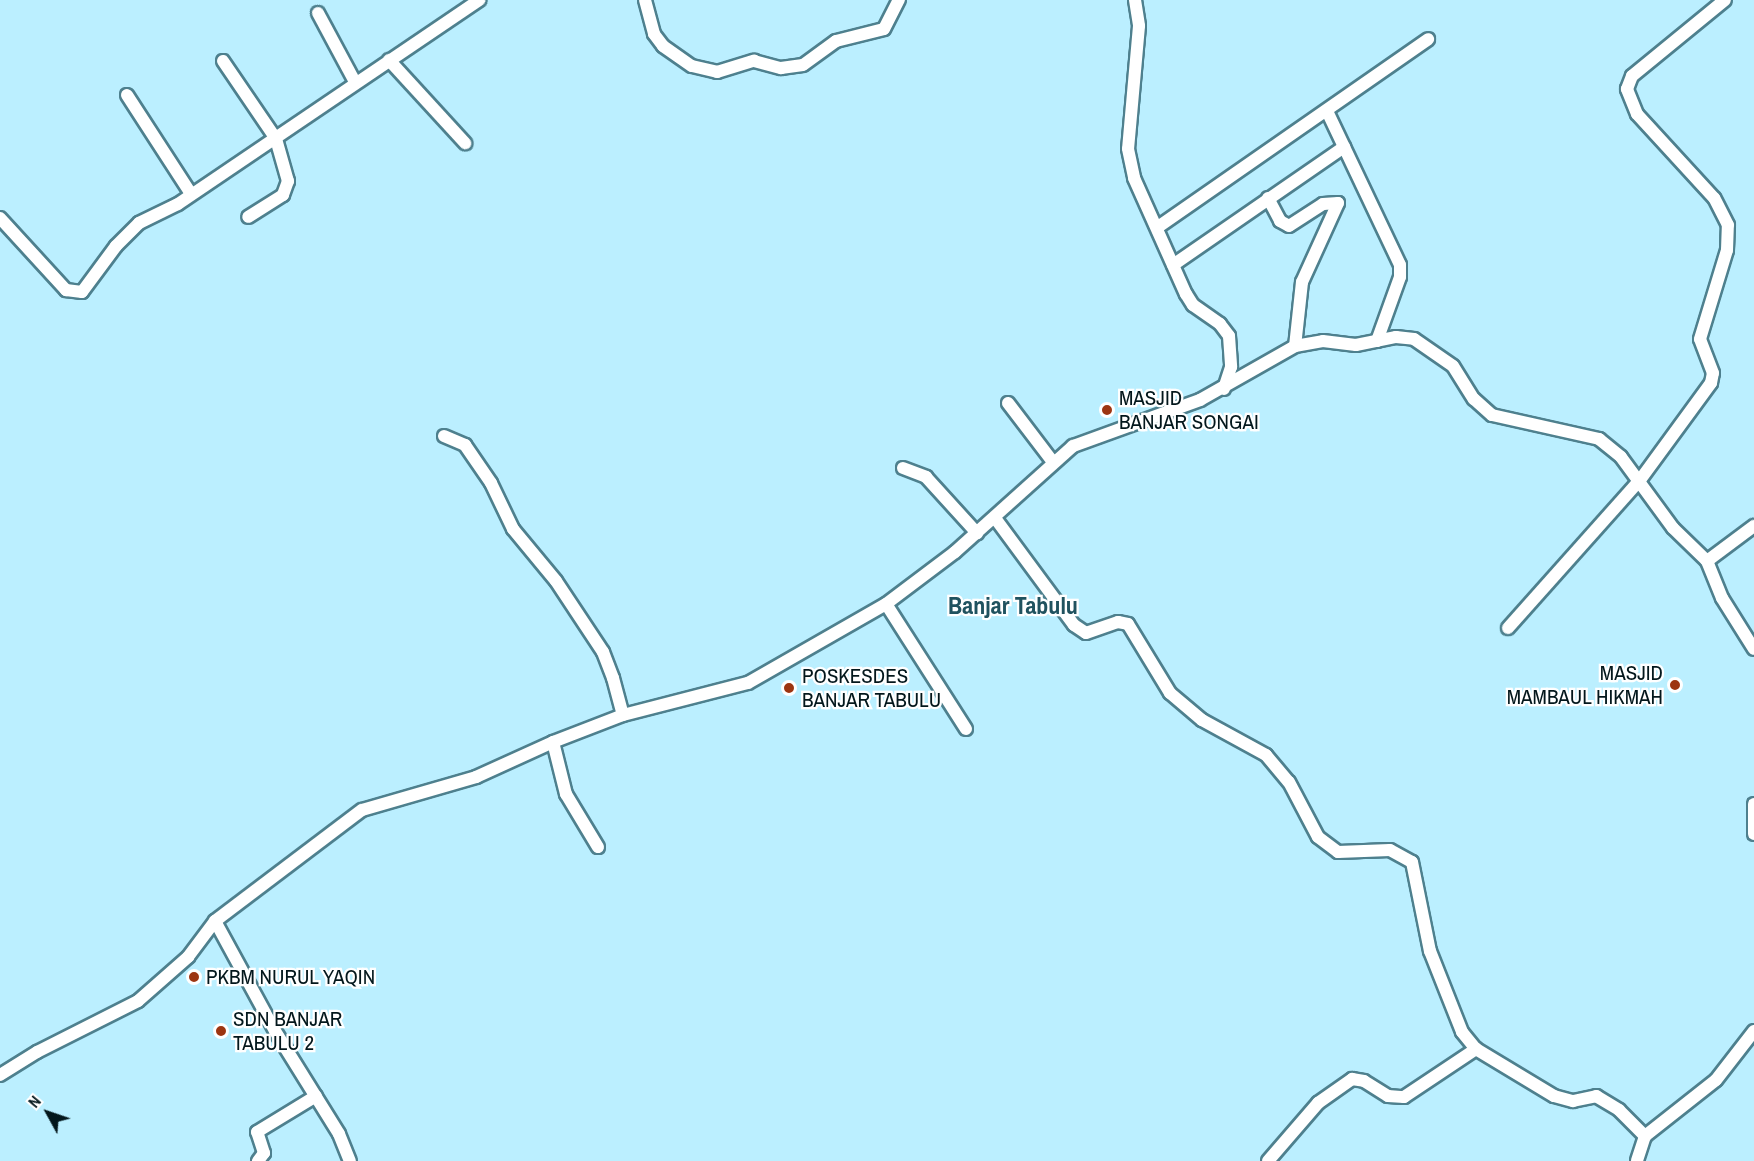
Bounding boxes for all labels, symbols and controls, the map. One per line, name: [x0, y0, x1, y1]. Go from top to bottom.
place label: MASJID BANJAR SONGAI: [1119, 385, 1259, 435]
marker: MASJID BANJAR SONGAI: [1100, 403, 1114, 417]
district label: Banjar Tabulu: [948, 592, 1078, 620]
place label: MASJID MAMBAUL HIKMAH: [1506, 660, 1663, 710]
place label: POSKESDES BANJAR TABULU: [802, 663, 941, 713]
marker: MASJID MAMBAUL HIKMAH: [1668, 678, 1682, 692]
marker: POSKESDES BANJAR TABULU: [780, 679, 798, 697]
place label: PKBM NURUL YAQIN: [206, 964, 376, 990]
marker: PKBM NURUL YAQIN: [187, 970, 201, 984]
place label: SDN BANJAR TABULU 2: [233, 1006, 342, 1056]
marker: SDN BANJAR TABULU 2: [214, 1024, 228, 1038]
north arrow: [18, 1083, 78, 1143]
text: N: [23, 1091, 46, 1112]

